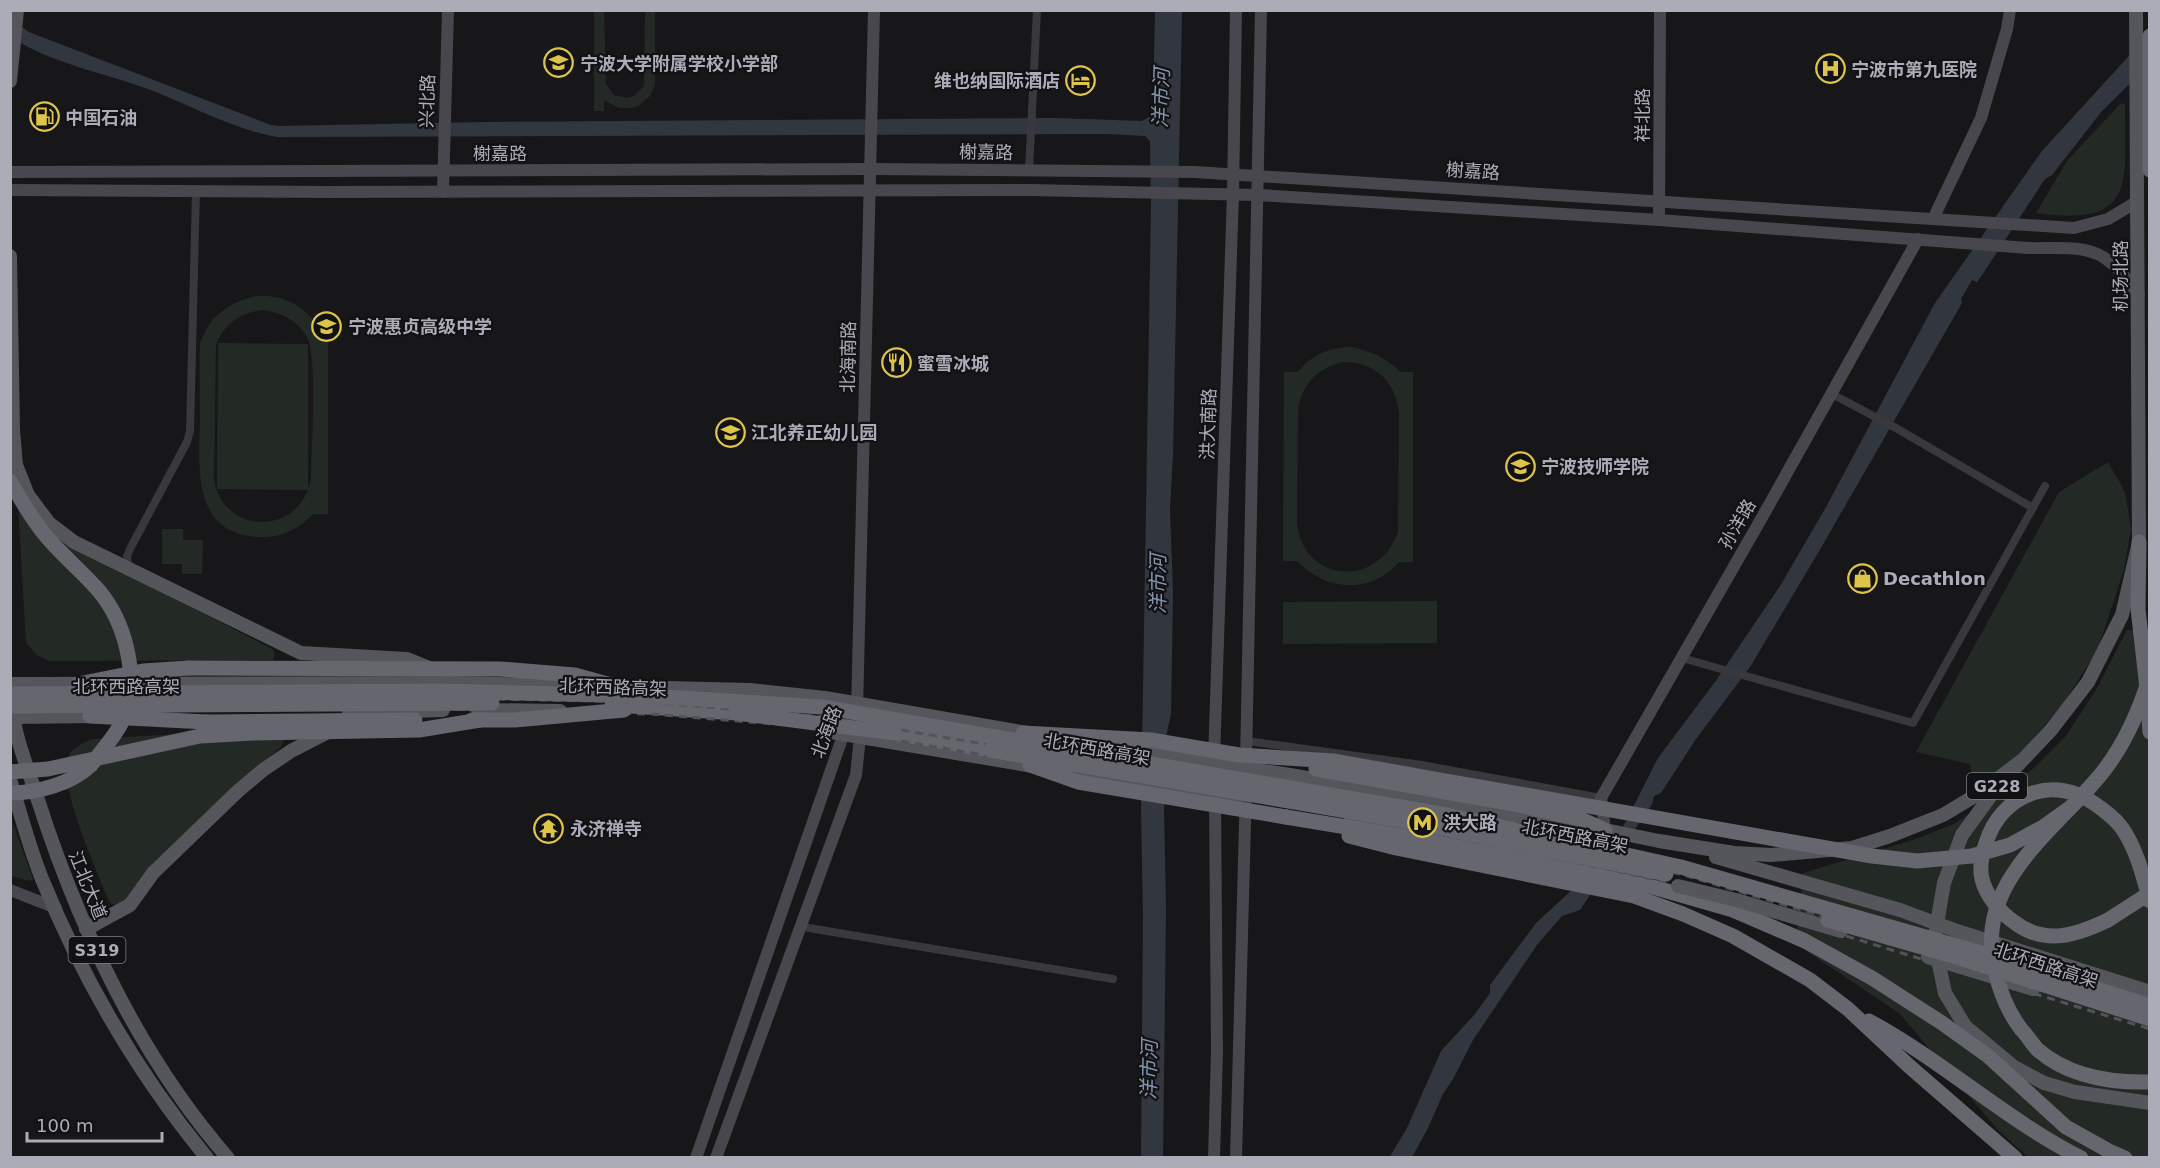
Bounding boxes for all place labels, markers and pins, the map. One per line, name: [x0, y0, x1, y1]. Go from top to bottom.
school or university icon: 宁波大学附属学校小学部: [543, 47, 575, 79]
place label: 宁波大学附属学校小学部: [580, 53, 778, 74]
hospital icon: 宁波市第九医院: [1814, 53, 1846, 85]
place label: 宁波市第九医院: [1851, 59, 1977, 80]
hotel icon: 维也纳国际酒店: [1065, 64, 1097, 96]
place label: 维也纳国际酒店: [934, 70, 1060, 91]
fuel station icon: 中国石油: [28, 101, 60, 133]
place label: 中国石油: [65, 107, 137, 128]
school or university icon: 宁波惠贞高级中学: [311, 310, 343, 342]
place label: 宁波惠贞高级中学: [348, 316, 492, 337]
restaurant icon: 蜜雪冰城: [880, 347, 912, 379]
place label: 蜜雪冰城: [917, 353, 989, 374]
school or university icon: 江北养正幼儿园: [714, 416, 746, 448]
place label: 江北养正幼儿园: [751, 422, 877, 443]
school or university icon: 宁波技师学院: [1504, 450, 1536, 482]
place label: 宁波技师学院: [1541, 456, 1649, 477]
shop icon: Decathlon: [1846, 562, 1878, 594]
place label: Decathlon: [1883, 568, 1986, 589]
metro station icon: 洪大路: [1406, 806, 1438, 838]
temple icon: 永济禅寺: [533, 812, 565, 844]
place label: 洪大路: [1443, 812, 1497, 833]
place label: 永济禅寺: [570, 818, 642, 839]

